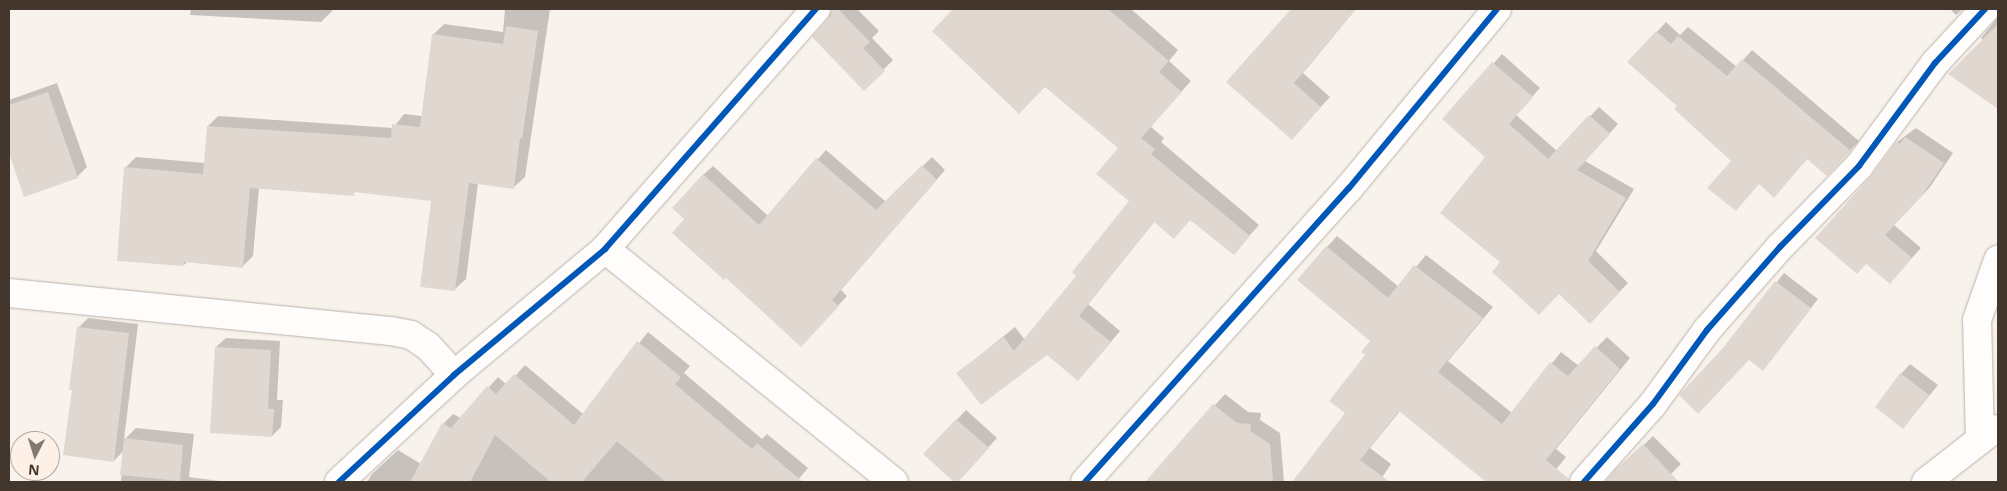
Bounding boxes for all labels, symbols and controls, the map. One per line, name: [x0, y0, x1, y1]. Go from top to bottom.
north arrow: [10, 431, 60, 481]
text: N: [27, 460, 40, 480]

